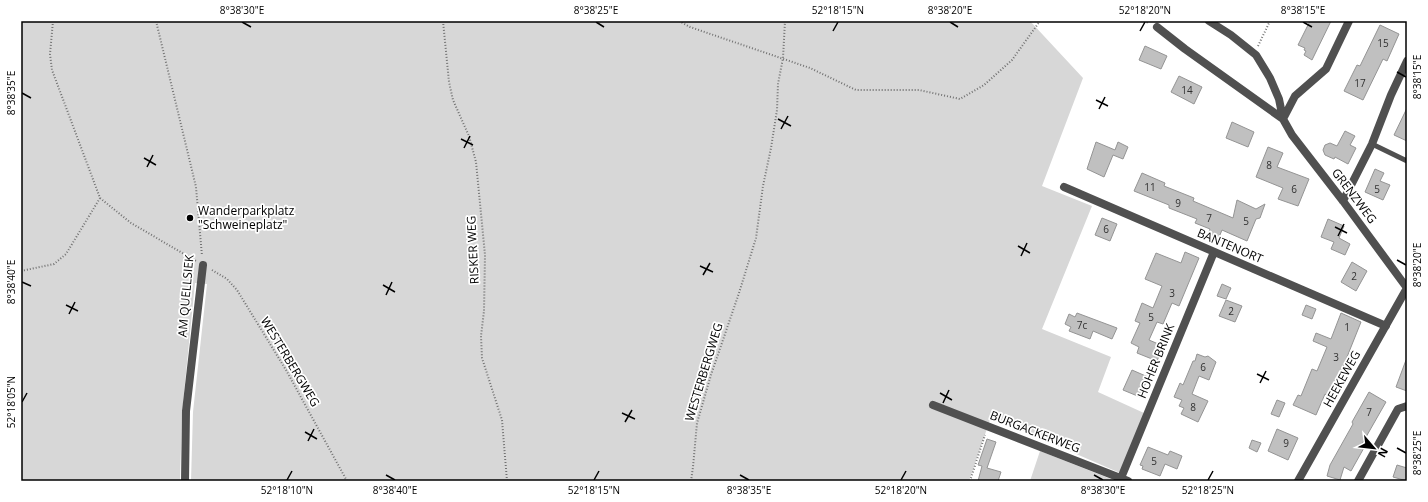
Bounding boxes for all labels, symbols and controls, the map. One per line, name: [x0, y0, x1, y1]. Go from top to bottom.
text: 8°38'30"E: [220, 3, 264, 17]
text: 8°38'25"E: [574, 3, 618, 17]
text: 52°18'15"N: [812, 3, 864, 17]
text: 8°38'20"E: [928, 3, 972, 17]
text: 52°18'20"N: [1119, 3, 1171, 17]
text: 8°38'15"E: [1281, 3, 1325, 17]
house number: 15: [1377, 36, 1389, 50]
text: 8°38'15"E: [1410, 55, 1424, 99]
text: 8°38'35"E: [4, 71, 18, 115]
house number: 17: [1354, 76, 1366, 90]
house number: 14: [1181, 83, 1193, 97]
house number: 8: [1266, 158, 1272, 172]
street label: GRENZWEG: [1328, 165, 1381, 227]
house number: 11: [1144, 180, 1156, 194]
house number: 6: [1291, 182, 1297, 196]
house number: 5: [1374, 182, 1380, 196]
house number: 9: [1175, 196, 1181, 210]
place label: Wanderparkplatz "Schweineplatz": [198, 202, 295, 233]
house number: 7: [1206, 211, 1212, 225]
marker: Wanderparkplatz "Schweineplatz": [185, 213, 195, 223]
house number: 5: [1243, 214, 1249, 228]
street label: RISKER WEG: [462, 215, 483, 285]
house number: 6: [1103, 222, 1109, 236]
street label: BANTENORT: [1195, 224, 1266, 267]
text: 8°38'20"E: [1410, 243, 1424, 287]
street label: AM QUELLSIEK: [173, 253, 198, 338]
text: 8°38'40"E: [4, 260, 18, 304]
house number: 2: [1351, 269, 1357, 283]
house number: 3: [1169, 286, 1175, 300]
house number: 2: [1228, 304, 1234, 318]
house number: 5: [1148, 310, 1154, 324]
street label: WESTERBERGWEG: [257, 314, 324, 410]
house number: 7c: [1077, 318, 1087, 332]
street label: HOHER BRINK: [1133, 320, 1178, 401]
house number: 1: [1344, 320, 1350, 334]
street label: WESTERBERGWEG: [680, 321, 727, 423]
street label: HEEKEWEG: [1319, 347, 1364, 410]
house number: 3: [1333, 350, 1339, 364]
house number: 6: [1200, 360, 1206, 374]
text: 52°18'05"N: [4, 376, 18, 428]
house number: 8: [1190, 400, 1196, 414]
house number: 7: [1366, 405, 1372, 419]
street label: BURGACKERWEG: [987, 406, 1083, 457]
north arrow: [1354, 428, 1394, 468]
text: 8°38'25"E: [1410, 431, 1424, 475]
house number: 9: [1283, 436, 1289, 450]
text: N: [1375, 445, 1392, 460]
house number: 5: [1151, 454, 1157, 468]
text: 52°18'10"N: [261, 483, 313, 497]
text: 8°38'40"E: [373, 483, 417, 497]
text: 52°18'15"N: [568, 483, 620, 497]
text: 8°38'35"E: [727, 483, 771, 497]
text: 52°18'20"N: [875, 483, 927, 497]
text: 8°38'30"E: [1081, 483, 1125, 497]
text: 52°18'25"N: [1182, 483, 1234, 497]

